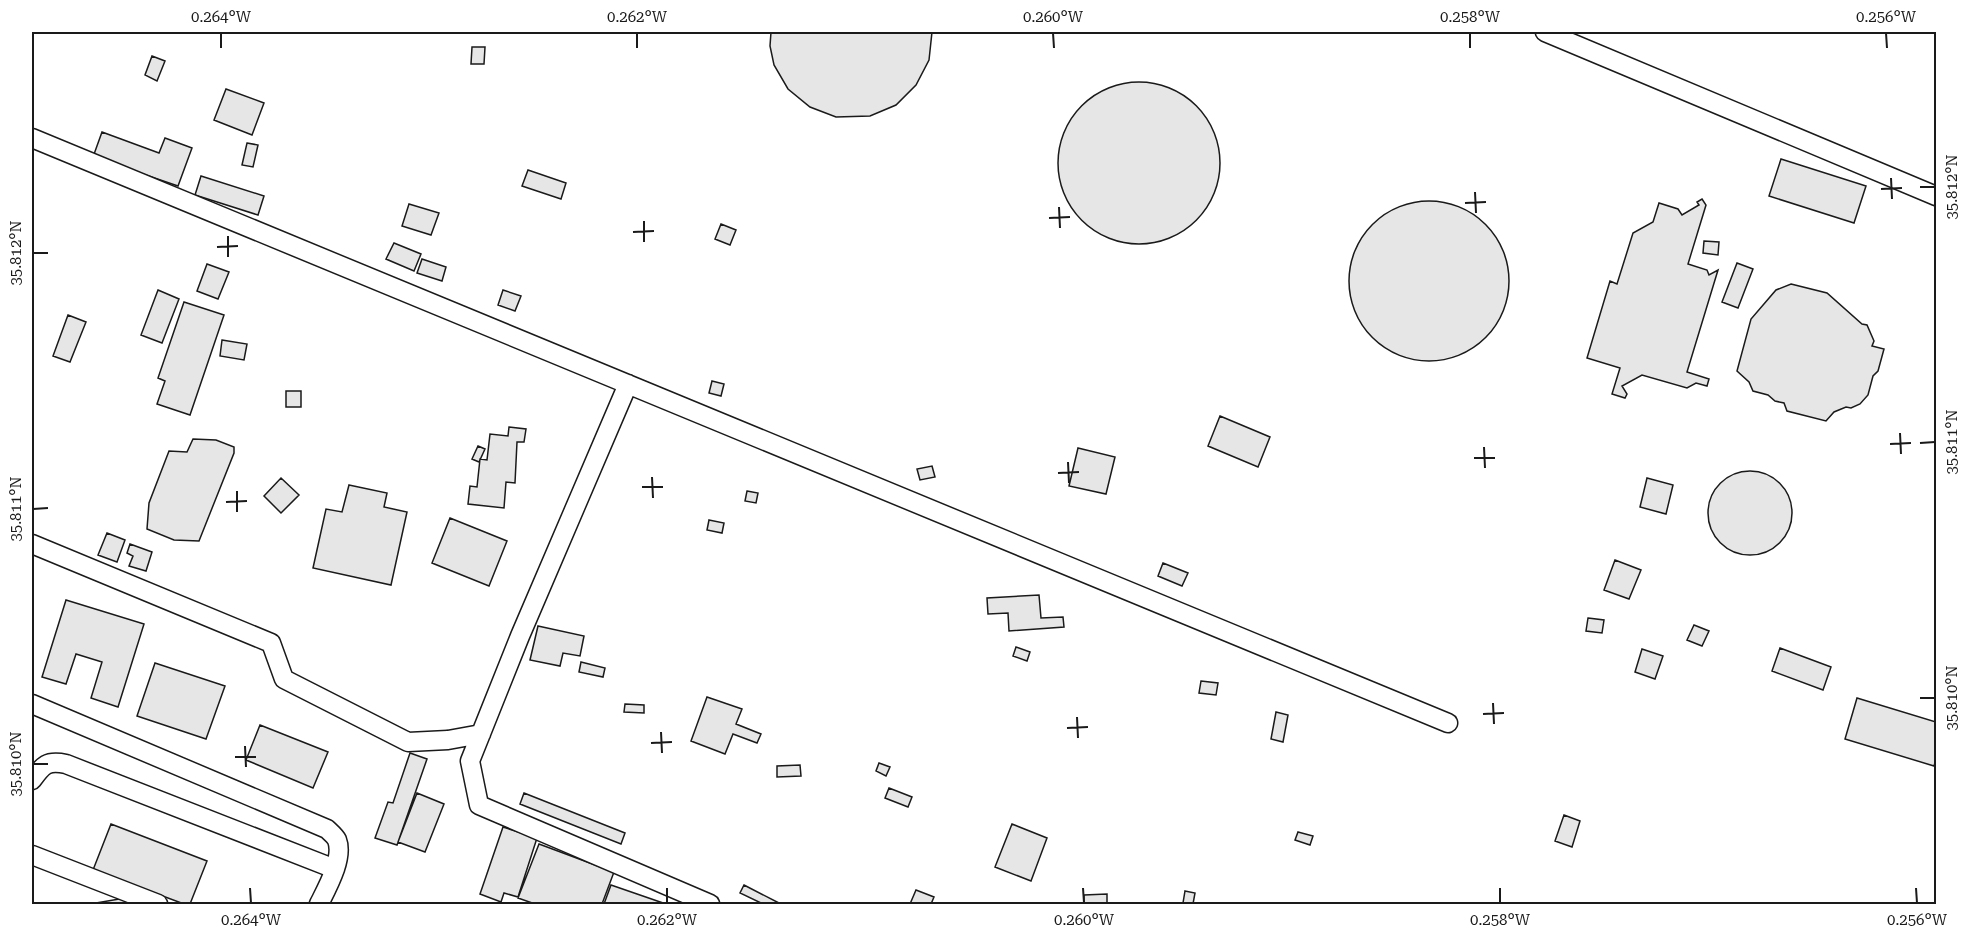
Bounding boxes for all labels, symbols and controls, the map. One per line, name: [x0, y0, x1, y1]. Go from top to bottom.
text: 0.264°W: [191, 8, 252, 26]
text: 0.262°W: [607, 8, 668, 26]
text: 0.260°W: [1023, 8, 1084, 26]
text: 0.258°W: [1440, 8, 1501, 26]
text: 0.256°W: [1856, 8, 1917, 26]
text: 35.812°N: [1943, 154, 1961, 220]
text: 35.812°N: [7, 220, 25, 286]
text: 35.811°N: [1943, 409, 1961, 475]
text: 35.811°N: [7, 476, 25, 542]
text: 35.810°N: [1943, 665, 1961, 731]
text: 35.810°N: [7, 731, 25, 797]
text: 0.264°W: [221, 911, 282, 929]
text: 0.262°W: [637, 911, 698, 929]
text: 0.260°W: [1054, 911, 1115, 929]
text: 0.258°W: [1470, 911, 1531, 929]
text: 0.256°W: [1887, 911, 1948, 929]

